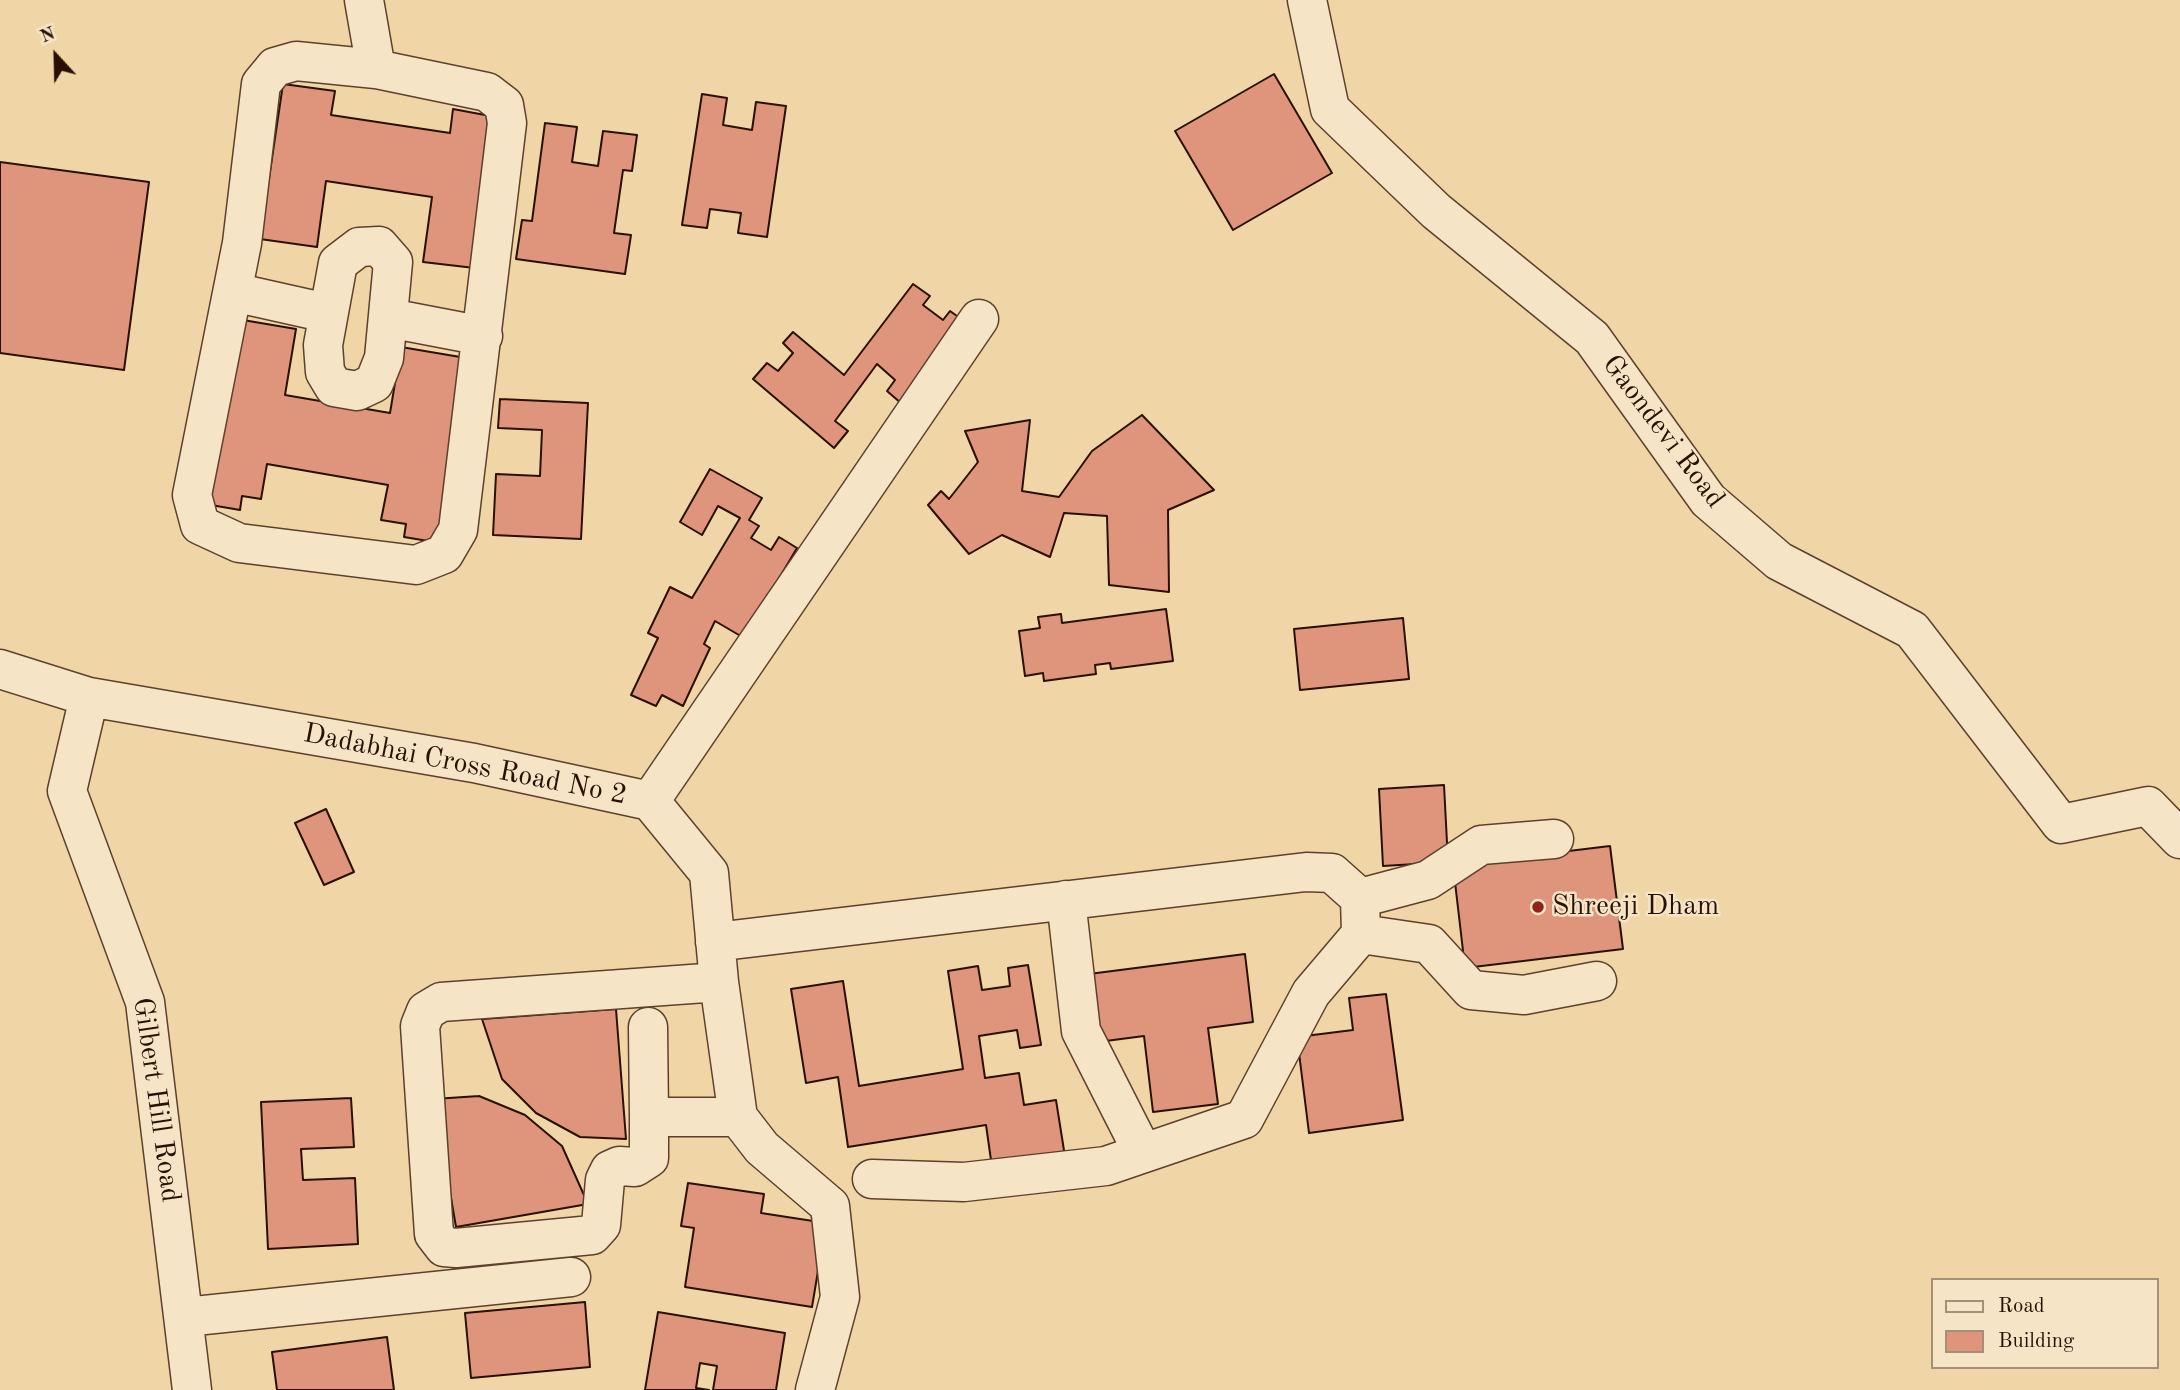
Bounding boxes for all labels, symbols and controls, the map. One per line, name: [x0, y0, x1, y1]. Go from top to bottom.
north arrow: [21, 21, 91, 91]
text: N: [38, 25, 58, 48]
street label: Gaondevi Road: [1594, 349, 1732, 515]
street label: Dadabhai Cross Road No 2: [300, 717, 630, 813]
place label: Shreeji Dham: [1552, 890, 1719, 924]
marker: Shreeji Dham: [1530, 899, 1546, 915]
street label: Gilbert Hill Road: [125, 995, 187, 1205]
legend: [1932, 1278, 2159, 1369]
text: Road: [1998, 1296, 2045, 1317]
text: Building: [1998, 1331, 2074, 1352]

